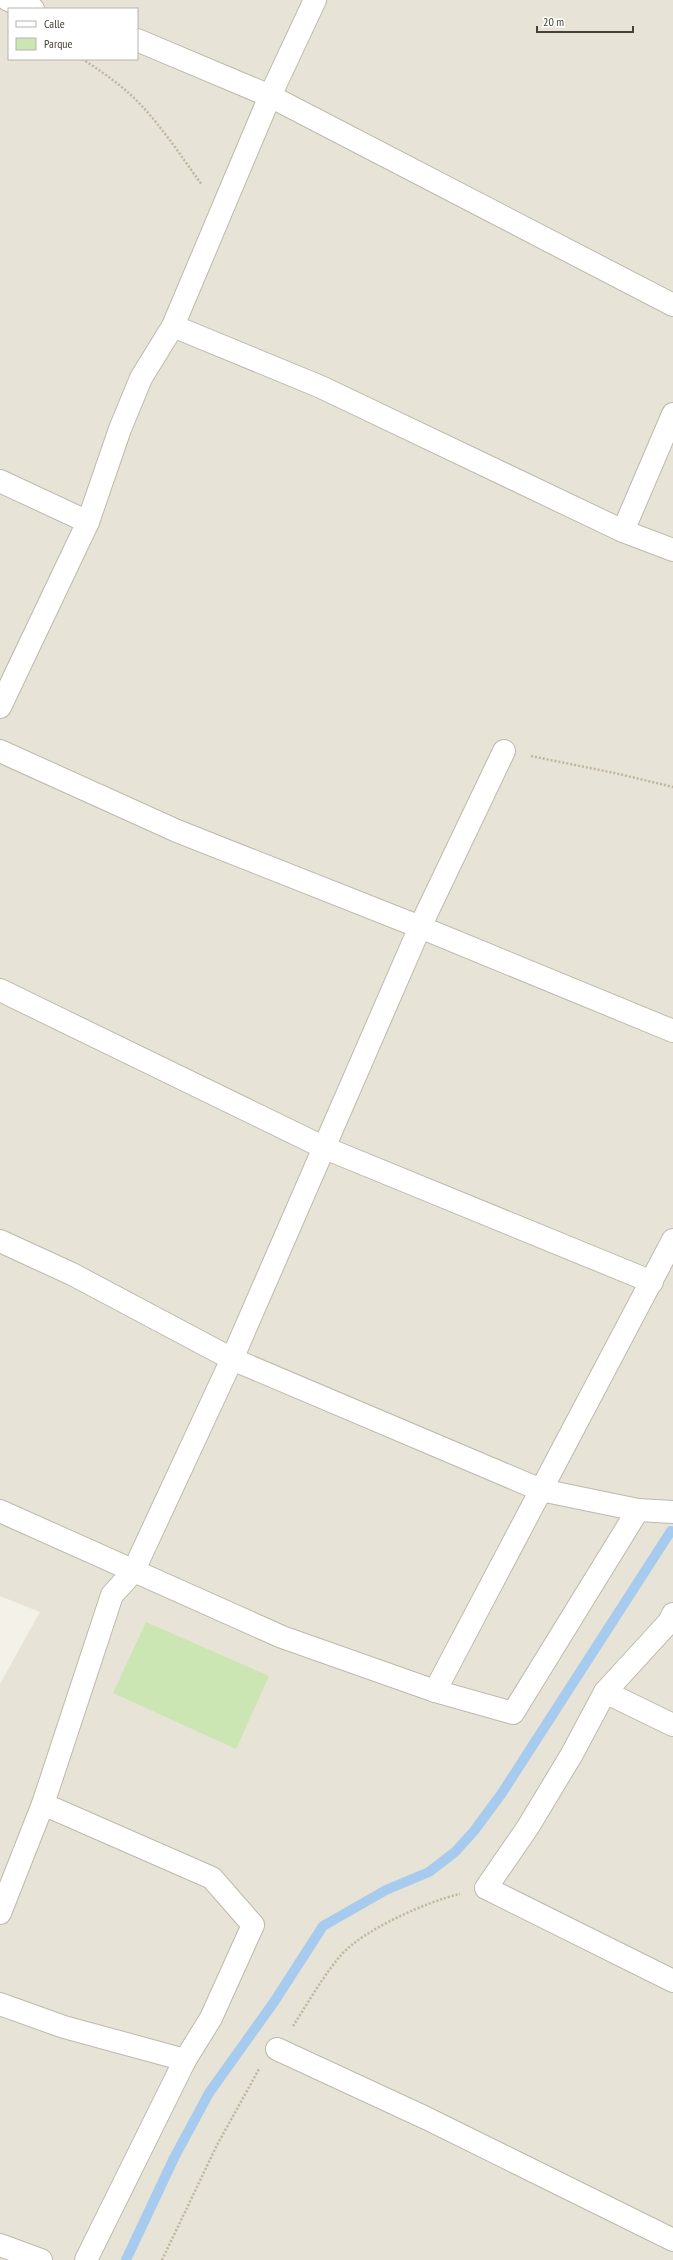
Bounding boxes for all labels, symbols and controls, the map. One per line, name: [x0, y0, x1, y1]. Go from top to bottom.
legend: [8, 8, 138, 60]
scale bar: [537, 8, 633, 34]
text: 20 m: [543, 14, 564, 29]
text: Calle: [44, 16, 65, 31]
text: Parque: [44, 36, 73, 51]

